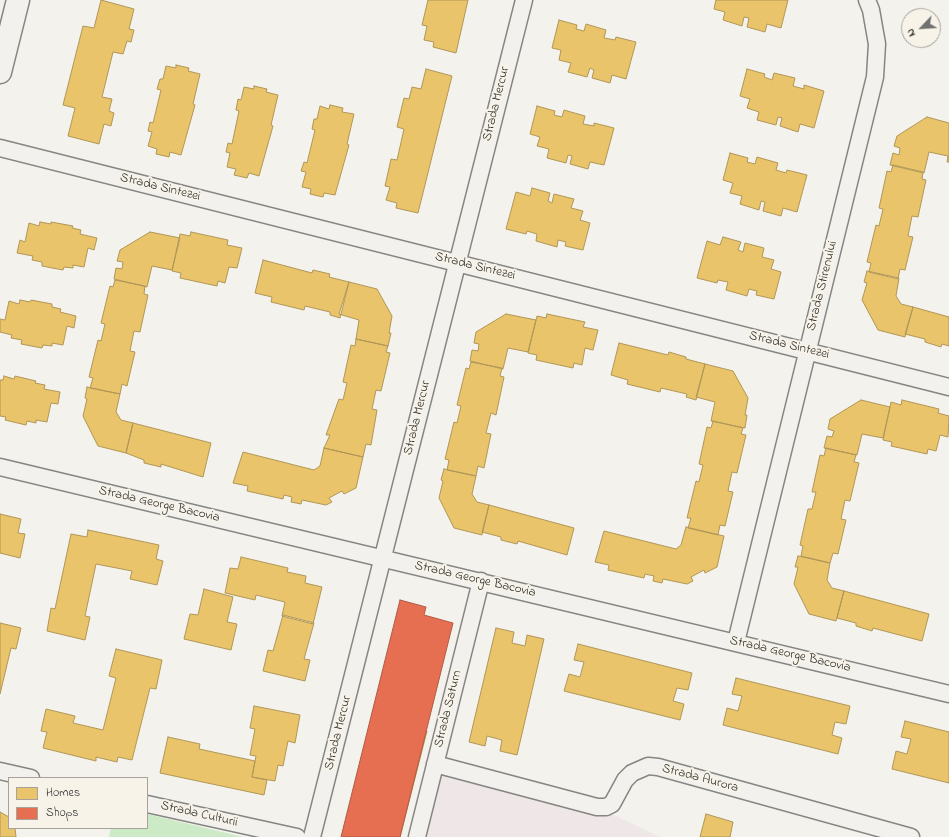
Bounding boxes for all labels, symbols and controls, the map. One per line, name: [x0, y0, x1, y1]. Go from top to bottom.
north arrow: [901, 8, 941, 48]
text: N: [902, 26, 920, 39]
street label: Strada Mercur: [480, 65, 514, 143]
street label: Strada Sintezei: [118, 170, 202, 206]
street label: Strada Stirenului: [804, 239, 842, 333]
street label: Strada Sintezei: [433, 249, 517, 285]
street label: Strada Sintezei: [747, 328, 831, 364]
street label: Strada Mercur: [401, 379, 435, 457]
street label: Strada George Bacovia: [97, 483, 221, 527]
street label: Strada George Bacovia: [413, 558, 537, 602]
street label: Strada George Bacovia: [728, 633, 852, 677]
street label: Strada Saturn: [432, 669, 466, 749]
street label: Strada Mercur: [322, 694, 356, 772]
street label: Strada Aurora: [660, 761, 740, 797]
legend: [8, 777, 148, 829]
text: Homes: [46, 784, 80, 802]
street label: Strada Culturii: [159, 799, 239, 831]
text: Shops: [46, 804, 78, 822]

